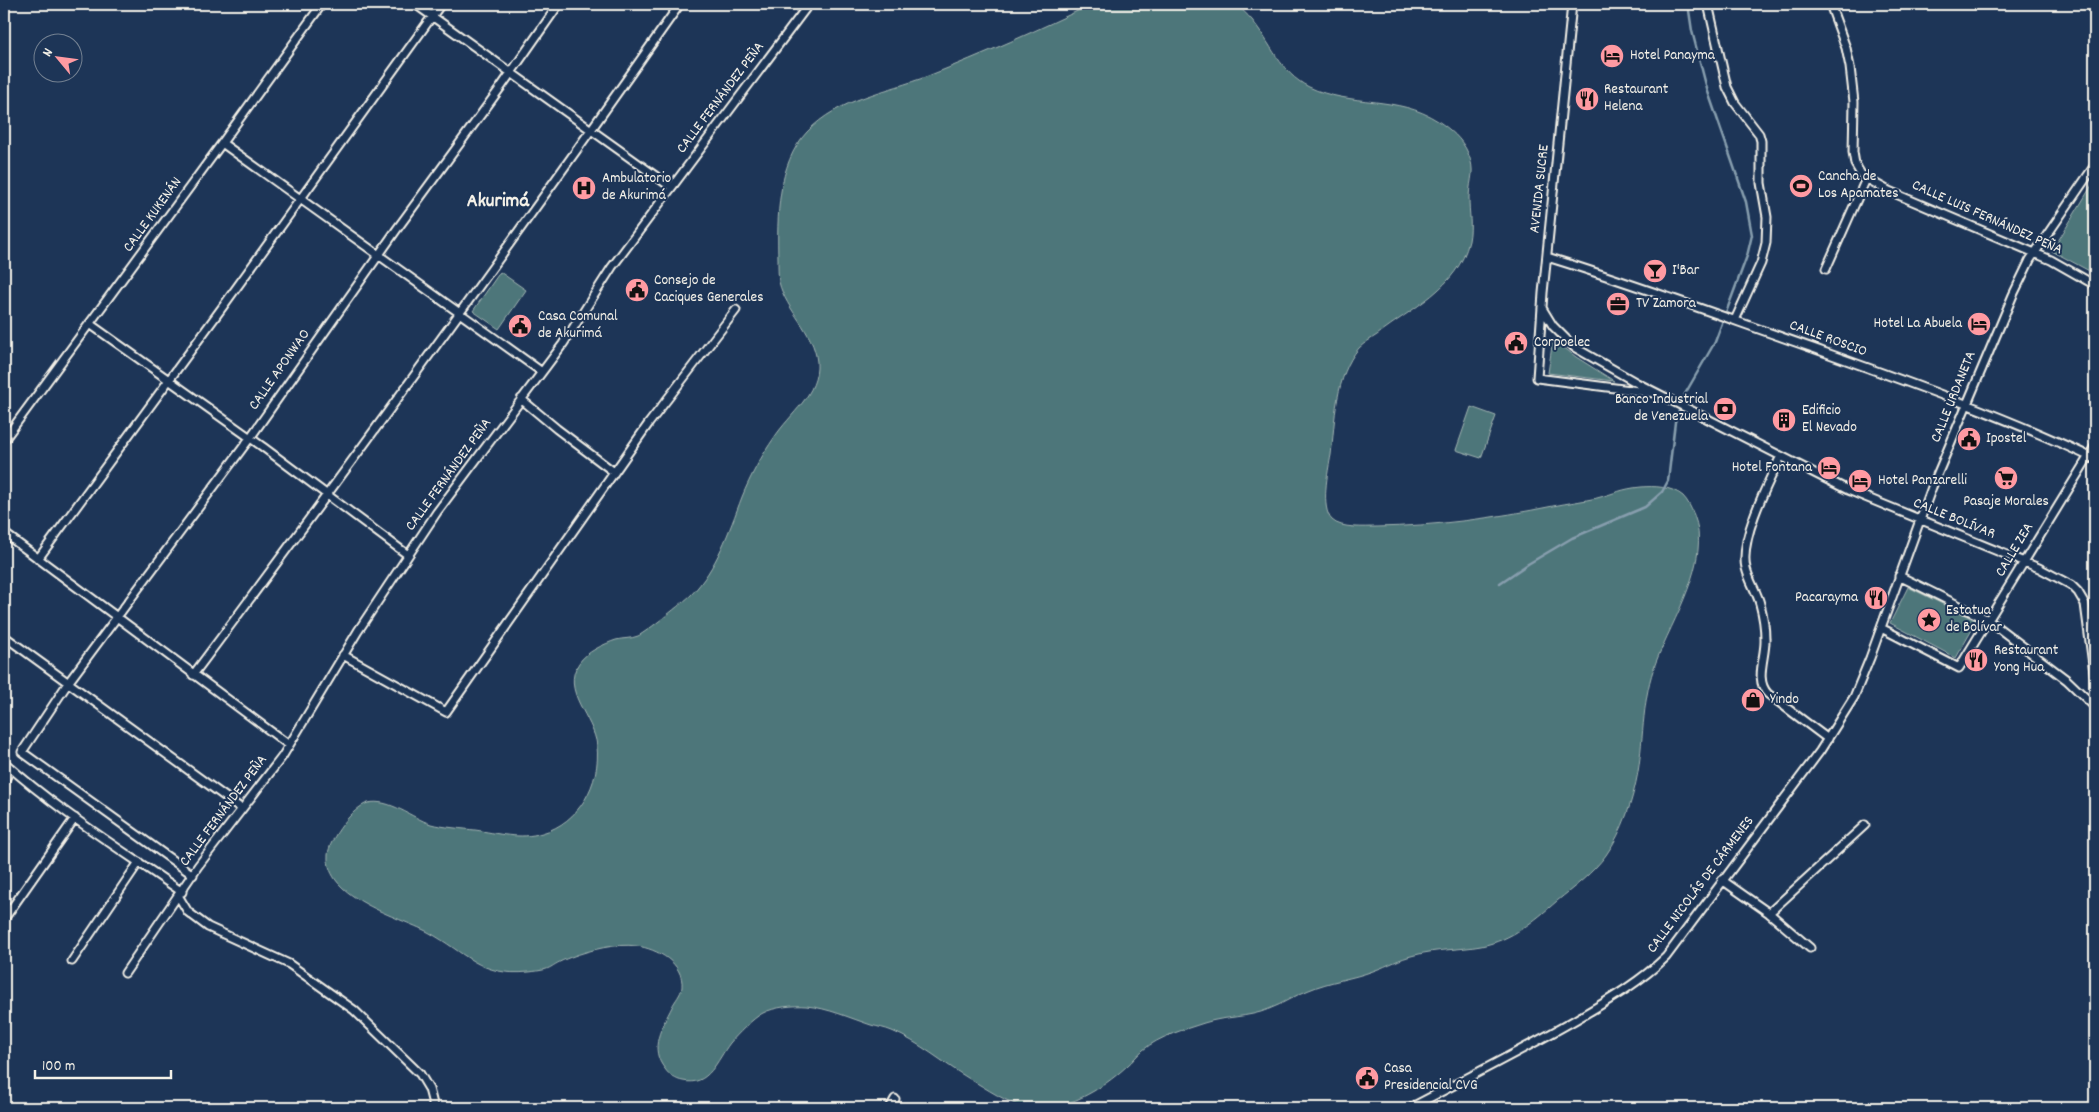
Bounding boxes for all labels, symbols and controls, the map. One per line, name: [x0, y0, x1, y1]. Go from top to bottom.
north arrow: [32, 32, 82, 82]
street label: CALLE FERNÁNDEZ PEÑA: [672, 38, 770, 158]
hotel icon: Hotel Panayma: [1599, 43, 1625, 69]
text: N: [38, 45, 59, 61]
place label: Hotel Panayma: [1630, 45, 1716, 67]
place label: Restaurant Helena: [1604, 79, 1669, 118]
restaurant icon: Restaurant Helena: [1574, 86, 1600, 112]
street label: AVENIDA SUCRE: [1524, 143, 1556, 234]
place label: Cancha de Los Apamates: [1818, 166, 1899, 205]
place label: Ambulatorio de Akurimá: [602, 168, 672, 207]
street label: CALLE KUKENÁN: [118, 173, 188, 257]
sports icon: Cancha de Los Apamates: [1788, 173, 1814, 199]
hospital icon: Ambulatorio de Akurimá: [571, 175, 597, 201]
street label: CALLE LUIS FERNÁNDEZ PEÑA: [1908, 175, 2066, 261]
district label: Akurimá: [467, 188, 530, 216]
bar icon: I'Bar: [1642, 258, 1668, 284]
place label: I'Bar: [1672, 260, 1700, 282]
place label: Consejo de Caciques Generales: [654, 270, 764, 309]
public building icon: Consejo de Caciques Generales: [624, 277, 650, 303]
office icon: TV Zamora: [1605, 291, 1631, 317]
place label: TV Zamora: [1636, 293, 1697, 315]
place label: Casa Comunal de Akurimá: [538, 306, 618, 345]
hotel icon: Hotel La Abuela: [1966, 311, 1992, 337]
public building icon: Casa Comunal de Akurimá: [507, 313, 533, 339]
place label: Hotel La Abuela: [1874, 313, 1963, 335]
street label: CALLE ROSCIO: [1786, 315, 1870, 363]
street label: CALLE APONWAO: [244, 325, 316, 415]
public building icon: Corpoelec: [1503, 330, 1529, 356]
place label: Corpoelec: [1534, 332, 1590, 354]
street label: CALLE URDANETA: [1926, 348, 1982, 446]
place label: Banco Industrial de Venezuela: [1615, 389, 1709, 428]
bank icon: Banco Industrial de Venezuela: [1712, 396, 1738, 422]
place label: Edificio El Nevado: [1802, 400, 1857, 439]
building icon: Edificio El Nevado: [1771, 407, 1797, 433]
street label: CALLE FERNÁNDEZ PEÑA: [400, 414, 498, 536]
public building icon: Ipostel: [1956, 426, 1982, 452]
place label: Ipostel: [1986, 428, 2027, 450]
hotel icon: Hotel Fontana: [1816, 455, 1842, 481]
place label: Hotel Fontana: [1732, 457, 1813, 479]
supermarket icon: Pasaje Morales: [1993, 465, 2019, 491]
hotel icon: Hotel Panzarelli: [1847, 468, 1873, 494]
place label: Hotel Panzarelli: [1878, 470, 1967, 492]
place label: Pasaje Morales: [1963, 491, 2049, 513]
street label: CALLE BOLÍVAR: [1910, 493, 1998, 545]
street label: CALLE ZEA: [1990, 519, 2040, 581]
restaurant icon: Pacarayma: [1863, 585, 1889, 611]
place label: Pacarayma: [1795, 587, 1859, 609]
place label: Estatua de Bolívar: [1946, 600, 2002, 639]
place icon: Estatua de Bolívar: [1916, 607, 1942, 633]
place label: Restaurant Yong Hua: [1994, 640, 2059, 679]
restaurant icon: Restaurant Yong Hua: [1963, 647, 1989, 673]
shop icon: Yindo: [1740, 687, 1766, 713]
place label: Yindo: [1770, 689, 1799, 711]
street label: CALLE FERNÁNDEZ PEÑA: [175, 751, 273, 871]
street label: CALLE NICOLÁS DE CÁRMENES: [1642, 812, 1760, 958]
scale bar: [35, 1047, 171, 1079]
text: 100 m: [42, 1056, 75, 1078]
place label: Casa Presidencial CVG: [1384, 1058, 1478, 1097]
public building icon: Casa Presidencial CVG: [1354, 1065, 1380, 1091]

